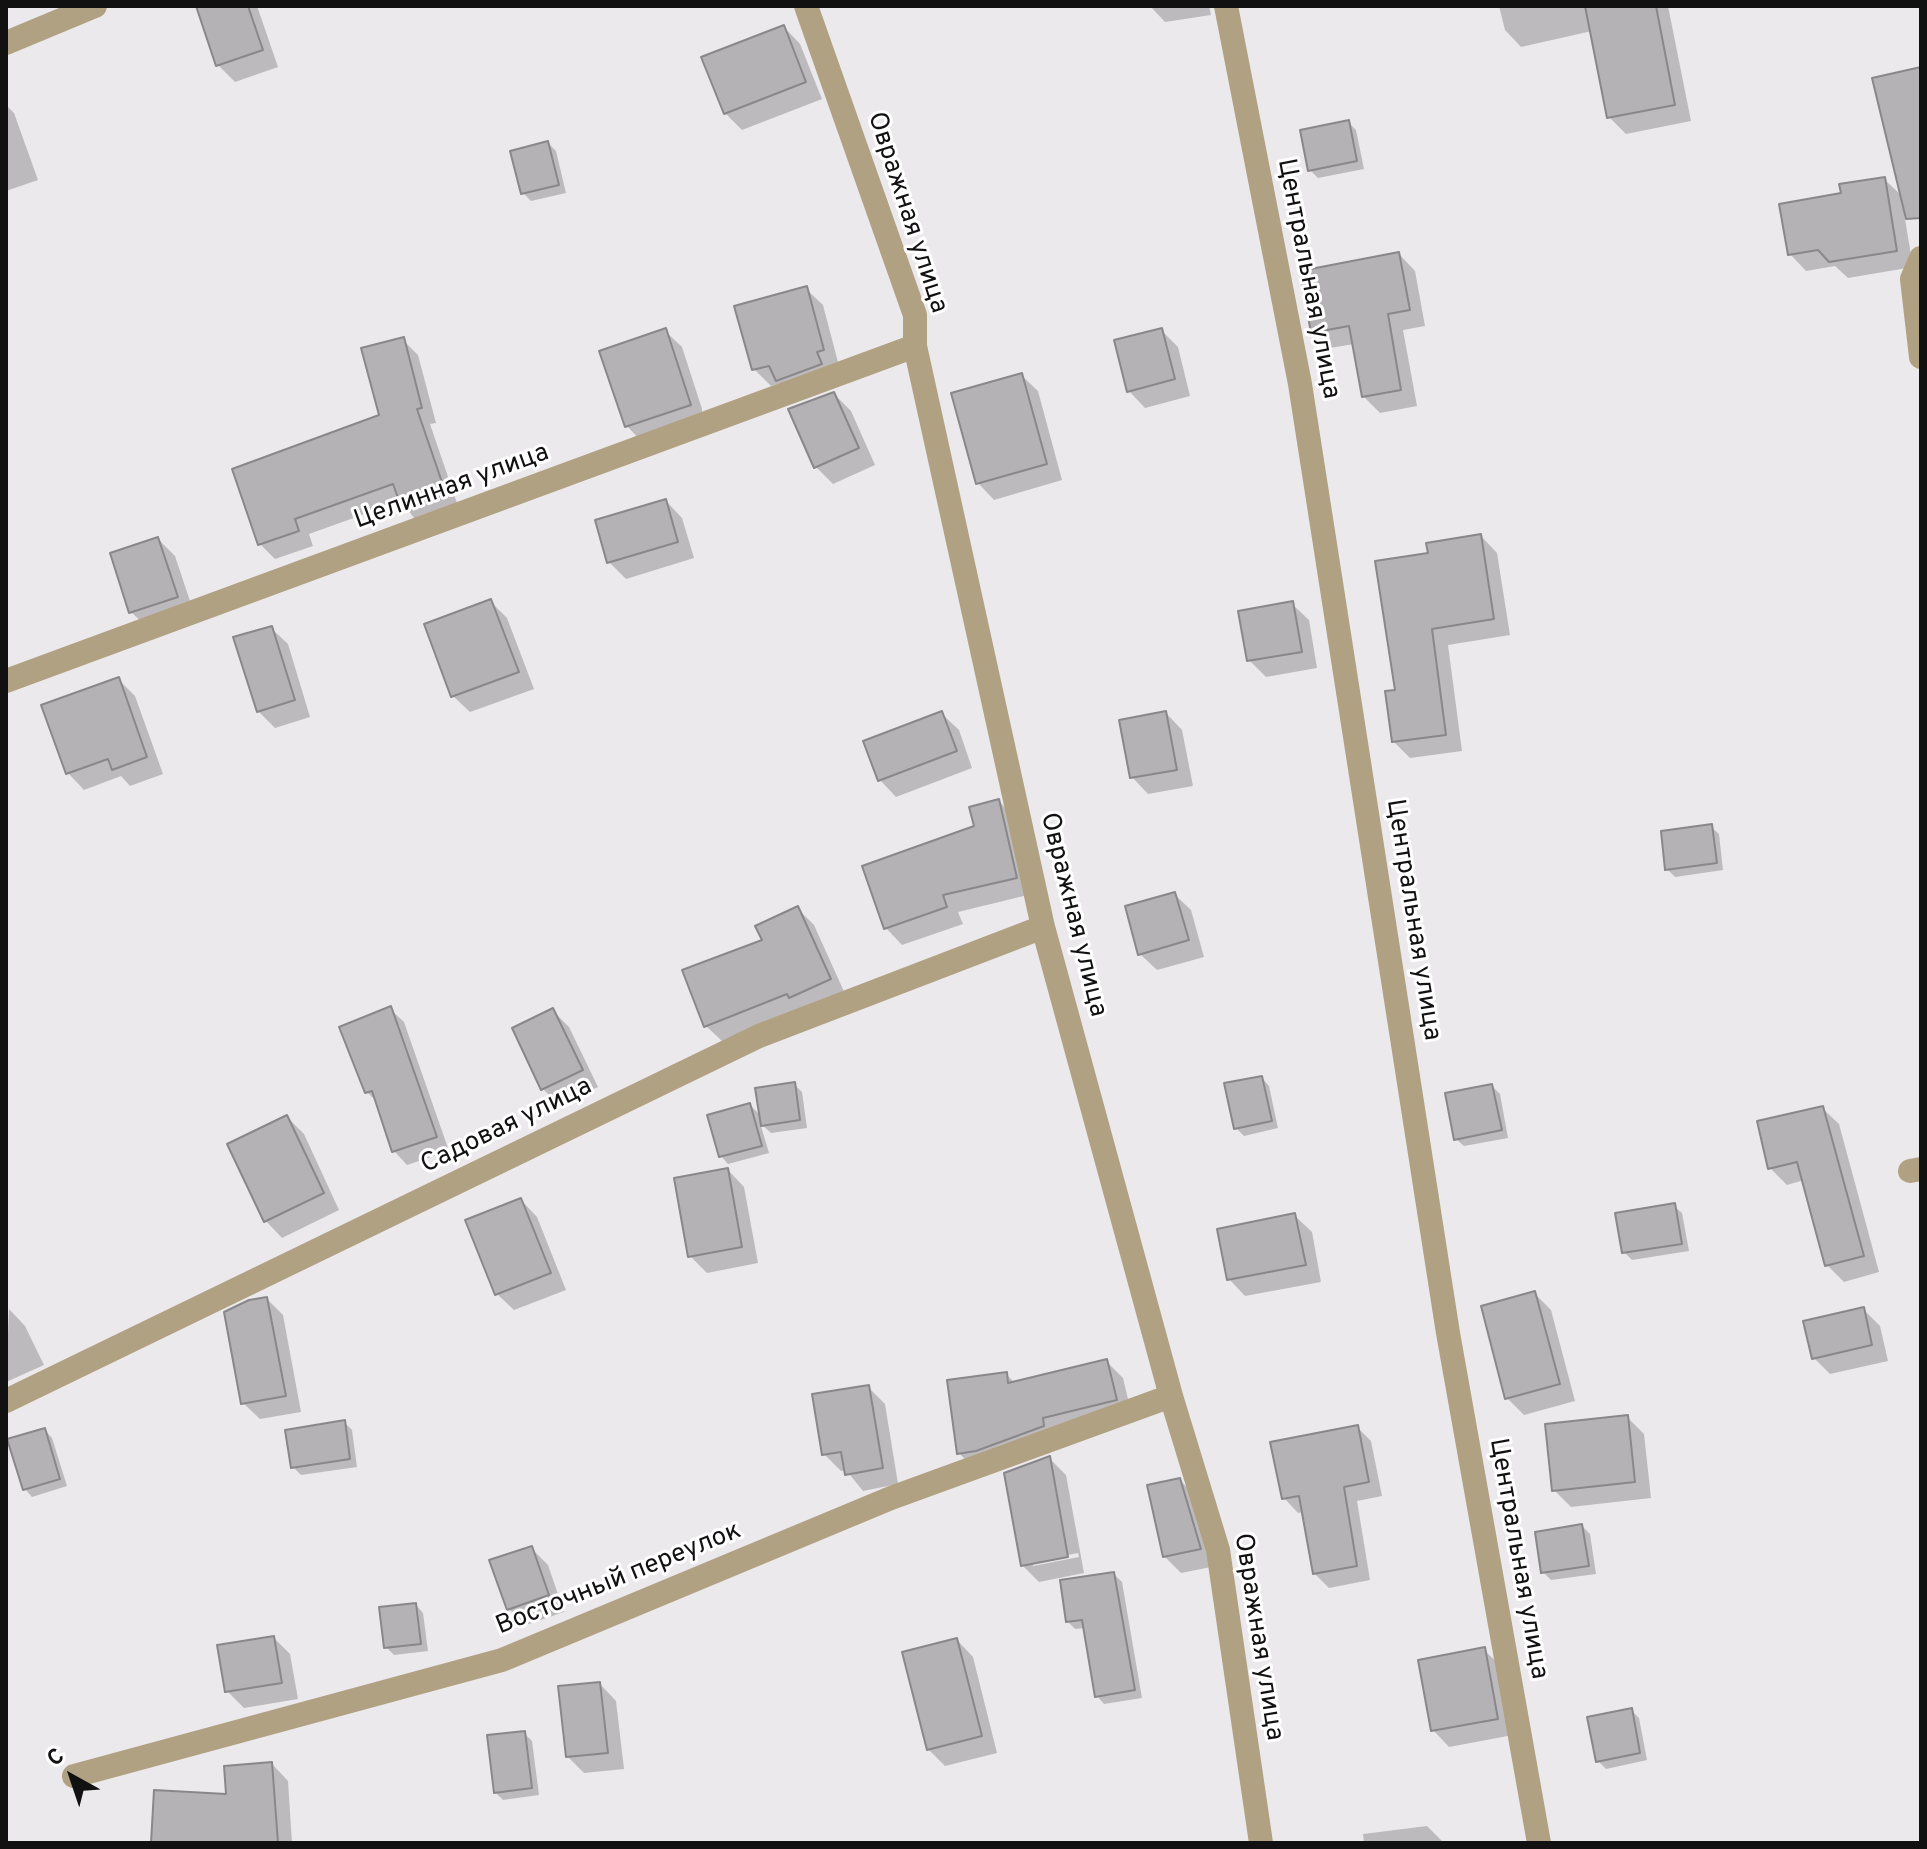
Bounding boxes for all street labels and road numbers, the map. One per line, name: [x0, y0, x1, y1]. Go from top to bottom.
street label: Овражная улица: [859, 109, 953, 317]
street label: Центральная улица: [1268, 156, 1346, 402]
street label: Целинная улица: [350, 438, 554, 538]
street label: Центральная улица: [1378, 797, 1446, 1043]
street label: Овражная улица: [1032, 810, 1112, 1020]
street label: Садовая улица: [416, 1072, 598, 1182]
street label: Центральная улица: [1480, 1436, 1554, 1682]
street label: Восточный переулок: [492, 1517, 746, 1643]
street label: Овражная улица: [1225, 1531, 1289, 1743]

